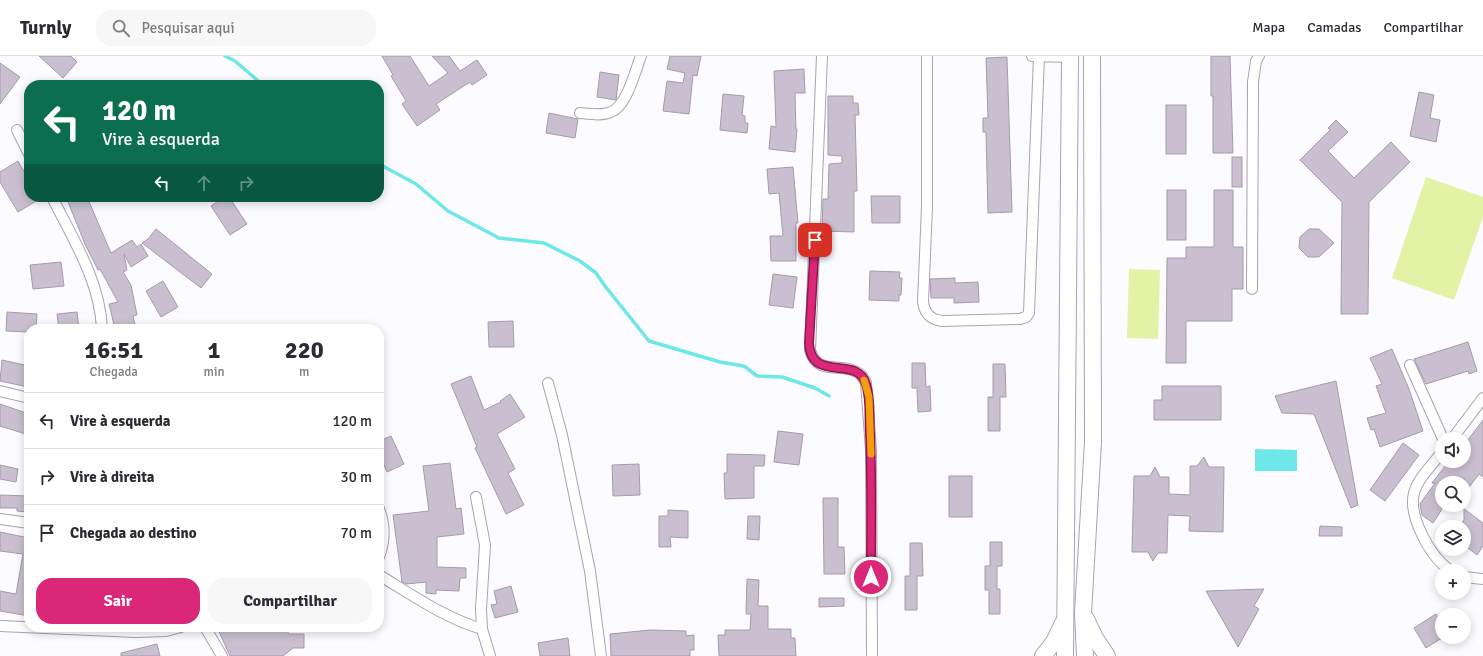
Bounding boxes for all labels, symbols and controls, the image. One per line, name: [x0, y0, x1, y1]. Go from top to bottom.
search box: [96, 10, 376, 46]
text: Turnly: [20, 16, 72, 40]
icon: search: [110, 17, 132, 39]
text: Pesquisar aqui: [142, 19, 235, 37]
text: Mapa: [1252, 19, 1285, 36]
text: Camadas: [1307, 19, 1361, 36]
text: Compartilhar: [1383, 19, 1463, 36]
text: 120 m: [102, 94, 176, 128]
icon: left: [36, 96, 88, 148]
text: Vire à esquerda: [102, 128, 220, 150]
icon: left: [151, 172, 173, 194]
icon: ahead: [193, 172, 215, 194]
icon: right: [235, 172, 257, 194]
pin: [798, 223, 832, 257]
icon: arrive: [804, 229, 826, 251]
text: 16:51: [84, 335, 143, 365]
text: 1: [208, 335, 220, 365]
text: 220: [285, 335, 324, 365]
text: Chegada: [90, 364, 138, 380]
text: min: [204, 364, 225, 380]
text: m: [299, 364, 309, 380]
icon: left: [36, 410, 58, 432]
text: Vire à esquerda: [70, 412, 170, 430]
text: 120 m: [332, 412, 372, 430]
map controls: [1435, 432, 1471, 644]
button: sound: [1435, 432, 1471, 468]
icon: right: [36, 466, 58, 488]
text: Vire à direita: [70, 468, 154, 486]
text: 30 m: [341, 468, 372, 486]
button: search: [1435, 476, 1471, 512]
button: layers: [1435, 520, 1471, 556]
icon: arrive: [36, 522, 58, 544]
text: Chegada ao destino: [70, 524, 197, 542]
text: 70 m: [341, 524, 372, 542]
position arrow: [850, 556, 892, 598]
button: +: [1435, 564, 1471, 600]
button: Sair: [36, 578, 200, 624]
button: Compartilhar: [208, 578, 372, 624]
button: −: [1435, 608, 1471, 644]

